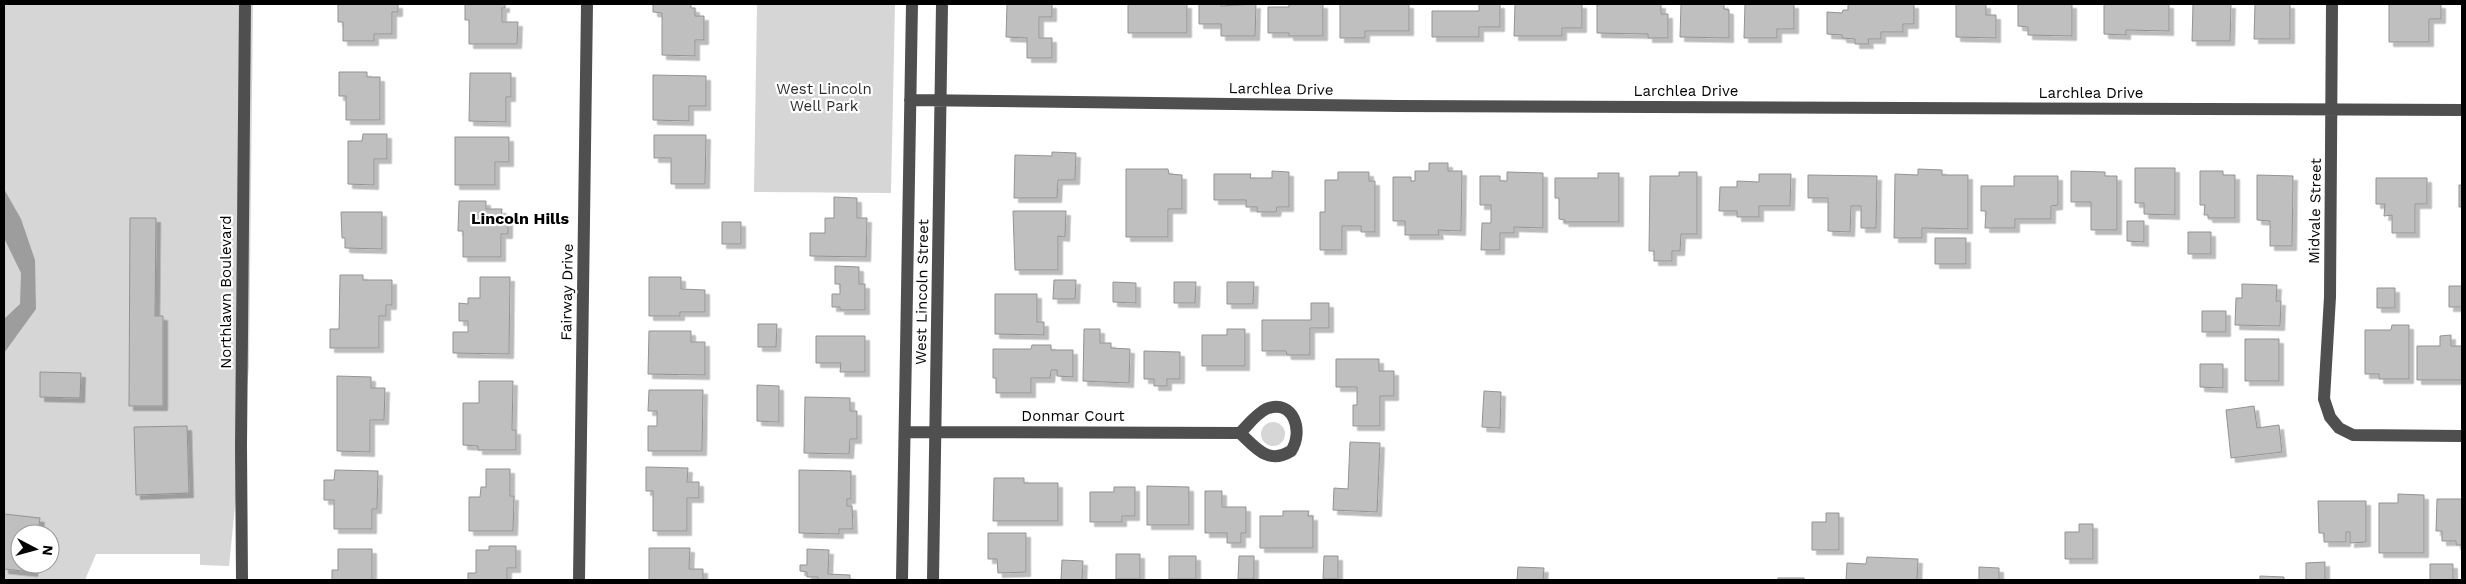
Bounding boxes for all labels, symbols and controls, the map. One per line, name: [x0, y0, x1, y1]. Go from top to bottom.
street label: Larchlea Drive: [1228, 79, 1334, 99]
park label: West Lincoln Well Park: [776, 80, 872, 115]
street label: Larchlea Drive: [1634, 82, 1738, 100]
street label: Larchlea Drive: [2039, 84, 2143, 102]
street label: Midvale Street: [2305, 157, 2325, 264]
district label: Lincoln Hills: [471, 209, 570, 228]
street label: Northlawn Boulevard: [217, 215, 235, 369]
street label: West Lincoln Street: [912, 218, 932, 365]
street label: Fairway Drive: [557, 243, 577, 341]
street label: Donmar Court: [1021, 407, 1125, 425]
north arrow: [10, 524, 60, 574]
text: N: [39, 544, 56, 556]

